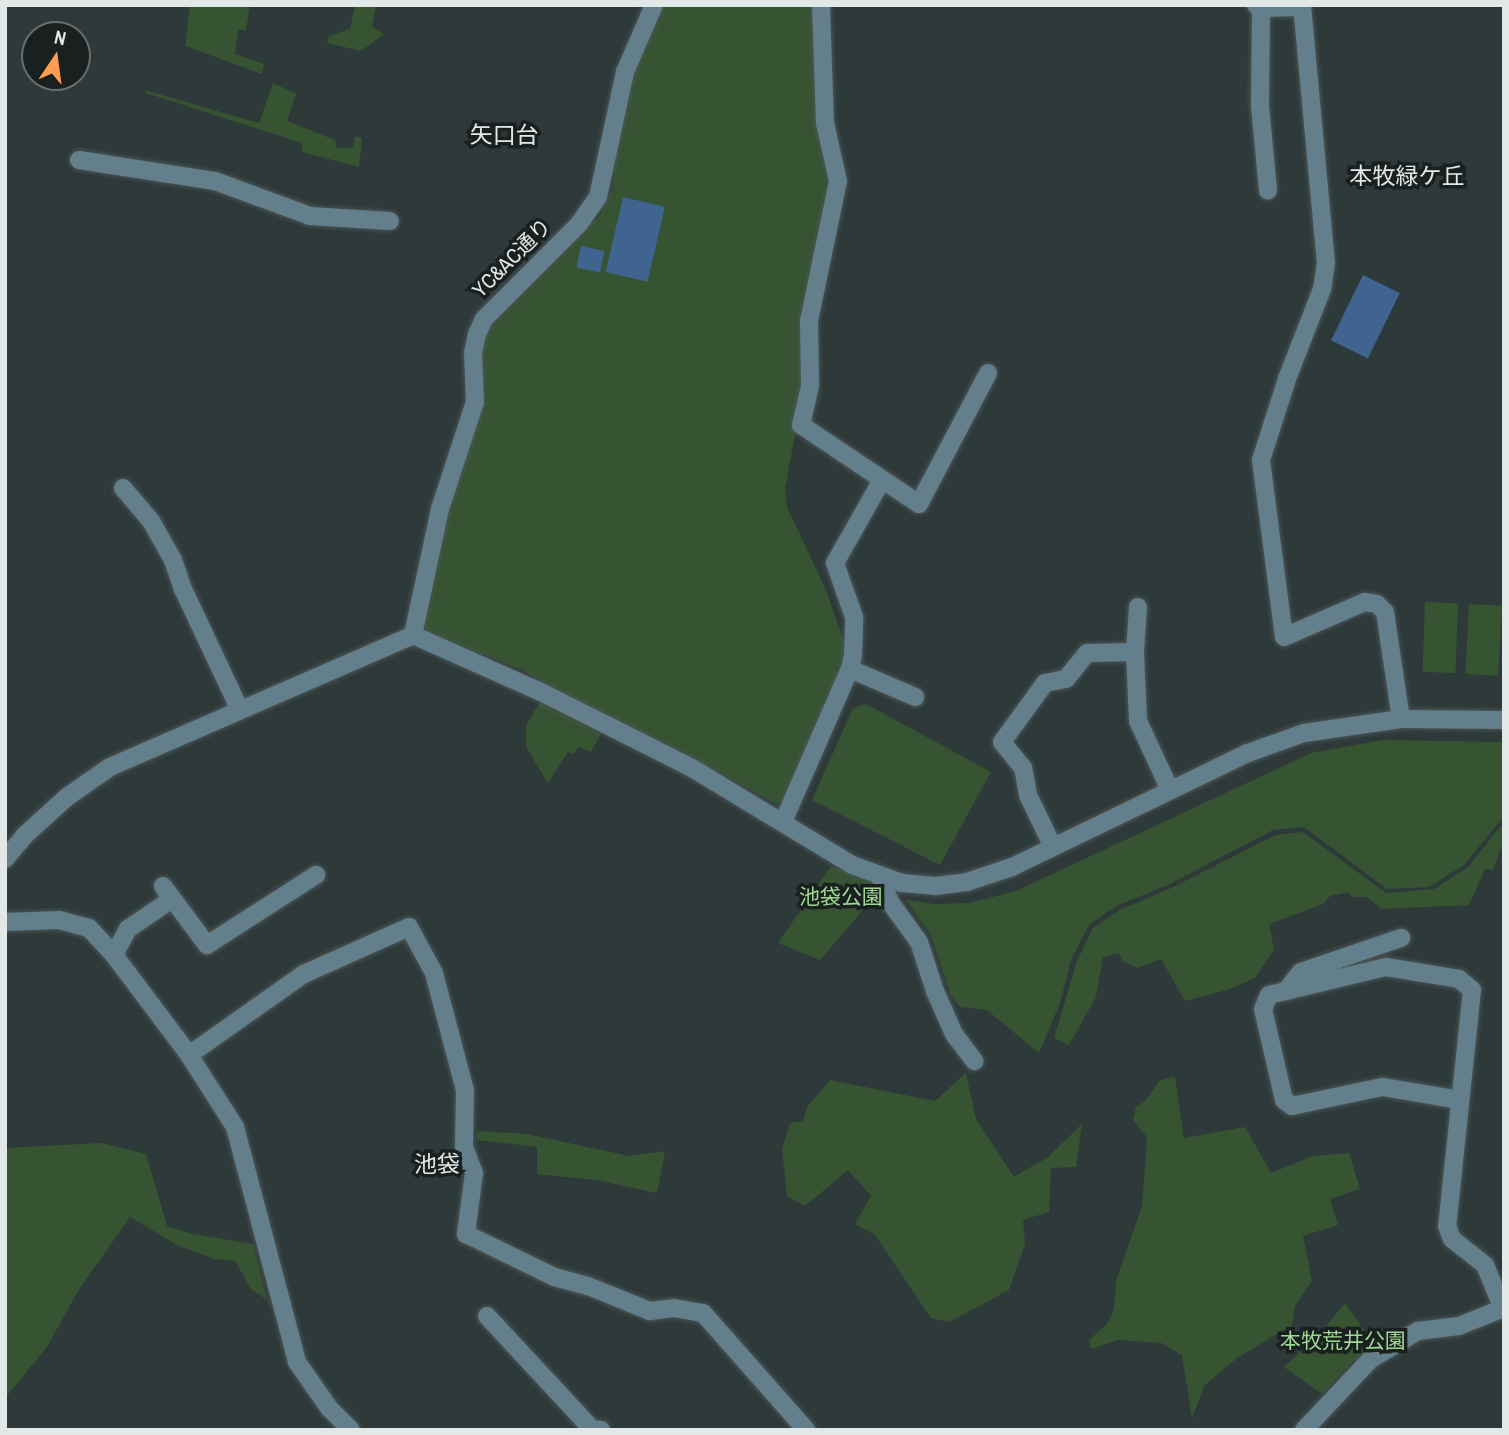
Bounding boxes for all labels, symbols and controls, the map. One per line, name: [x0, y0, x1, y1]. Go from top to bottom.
north arrow: [21, 21, 91, 91]
text: N: [52, 24, 69, 51]
district label: 矢口台: [470, 121, 538, 149]
district label: 本牧緑ケ丘: [1350, 162, 1464, 190]
street label: YC&AC通り: [467, 213, 557, 303]
park label: 池袋公園: [799, 884, 883, 910]
district label: 池袋: [414, 1150, 460, 1178]
park label: 本牧荒井公園: [1280, 1328, 1406, 1354]

